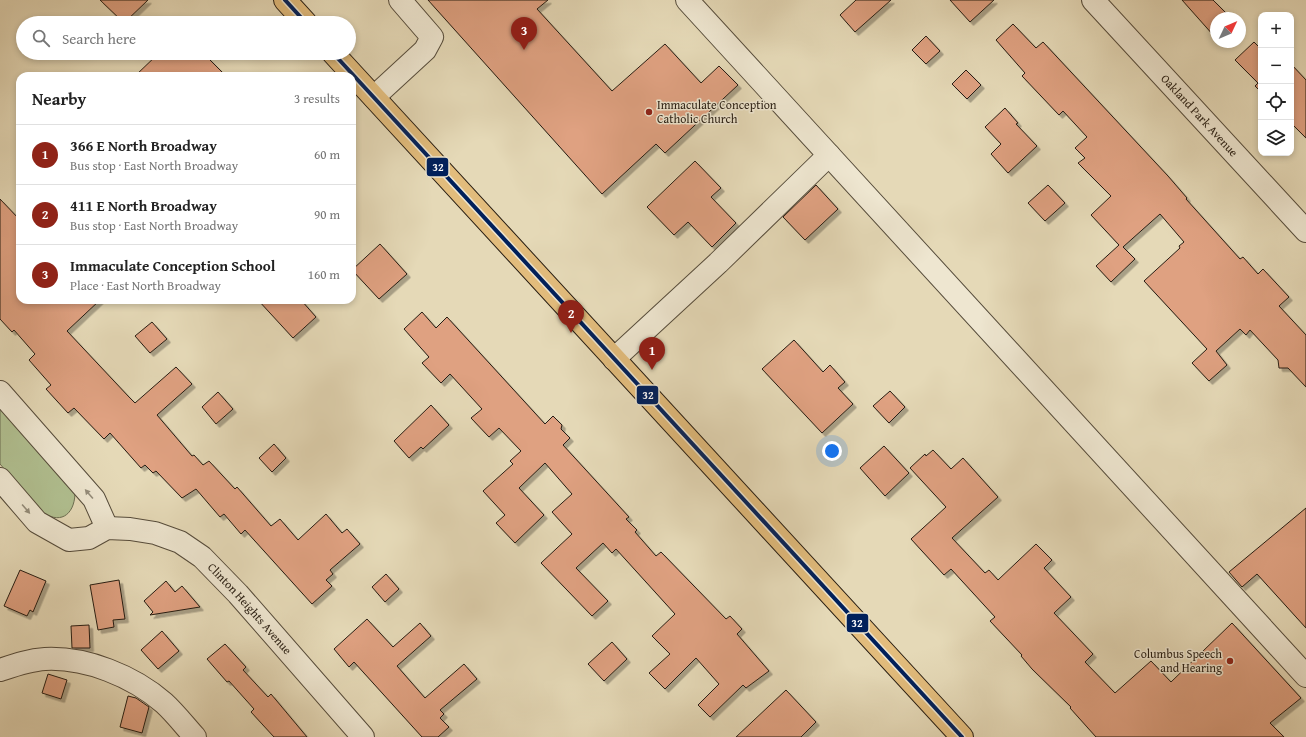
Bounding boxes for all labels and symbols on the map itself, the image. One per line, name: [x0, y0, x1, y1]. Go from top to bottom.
north arrow: [1210, 12, 1246, 48]
pin: 3: [511, 17, 537, 50]
street label: Oakland Park Avenue: [1157, 70, 1242, 160]
place label: Immaculate Conception Catholic Church: [657, 96, 777, 127]
marker: Immaculate Conception Catholic Church: [644, 107, 654, 117]
line badge: 32: [426, 157, 449, 177]
text: 32: [432, 159, 444, 175]
pin: 2: [558, 300, 584, 333]
pin: 1: [639, 337, 665, 370]
line badge: 32: [636, 385, 659, 405]
text: 32: [642, 387, 654, 403]
your location: [822, 441, 842, 461]
one-way arrow: [85, 489, 94, 499]
one-way arrow: [21, 504, 30, 514]
street label: Clinton Heights Avenue: [204, 559, 296, 658]
line badge: 32: [846, 613, 869, 633]
text: 32: [851, 615, 863, 631]
place label: Columbus Speech and Hearing: [1134, 645, 1222, 676]
marker: Columbus Speech and Hearing: [1225, 656, 1235, 666]

